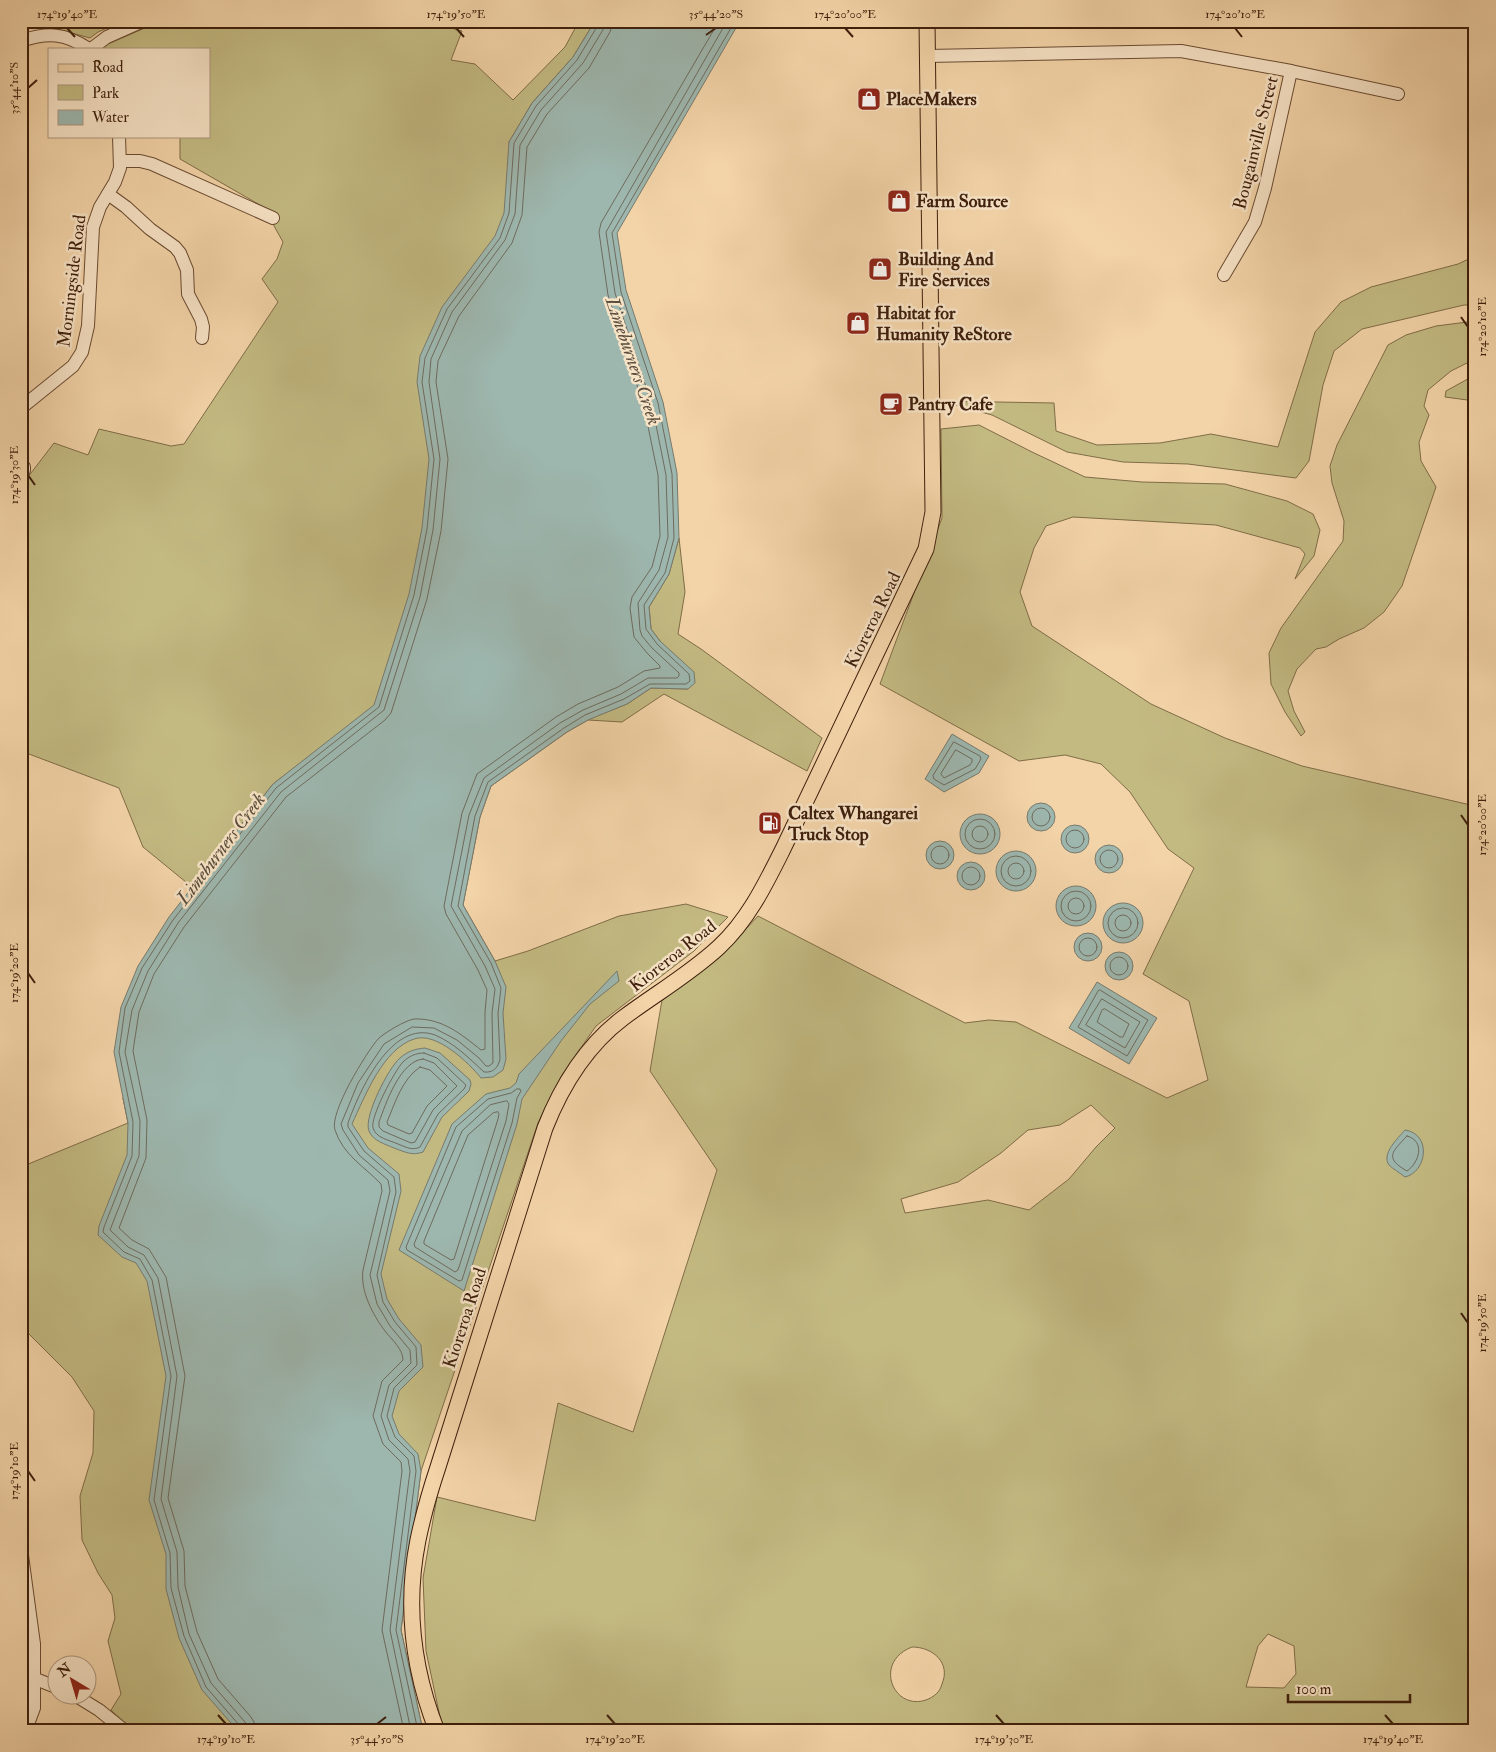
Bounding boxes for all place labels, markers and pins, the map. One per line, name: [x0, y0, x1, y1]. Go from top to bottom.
shop icon: PlaceMakers: [856, 86, 882, 112]
place label: PlaceMakers: [886, 88, 977, 111]
shop icon: Farm Source: [886, 188, 912, 214]
place label: Farm Source: [916, 190, 1009, 213]
place label: Building And Fire Services: [898, 248, 994, 292]
shop icon: Building And Fire Services: [867, 256, 893, 282]
place label: Habitat for Humanity ReStore: [876, 302, 1012, 346]
shop icon: Habitat for Humanity ReStore: [845, 310, 871, 336]
cafe icon: Pantry Cafe: [878, 391, 904, 417]
place label: Pantry Cafe: [908, 393, 993, 416]
place label: Caltex Whangarei Truck Stop: [787, 802, 918, 846]
fuel station icon: Caltex Whangarei Truck Stop: [757, 810, 783, 836]

